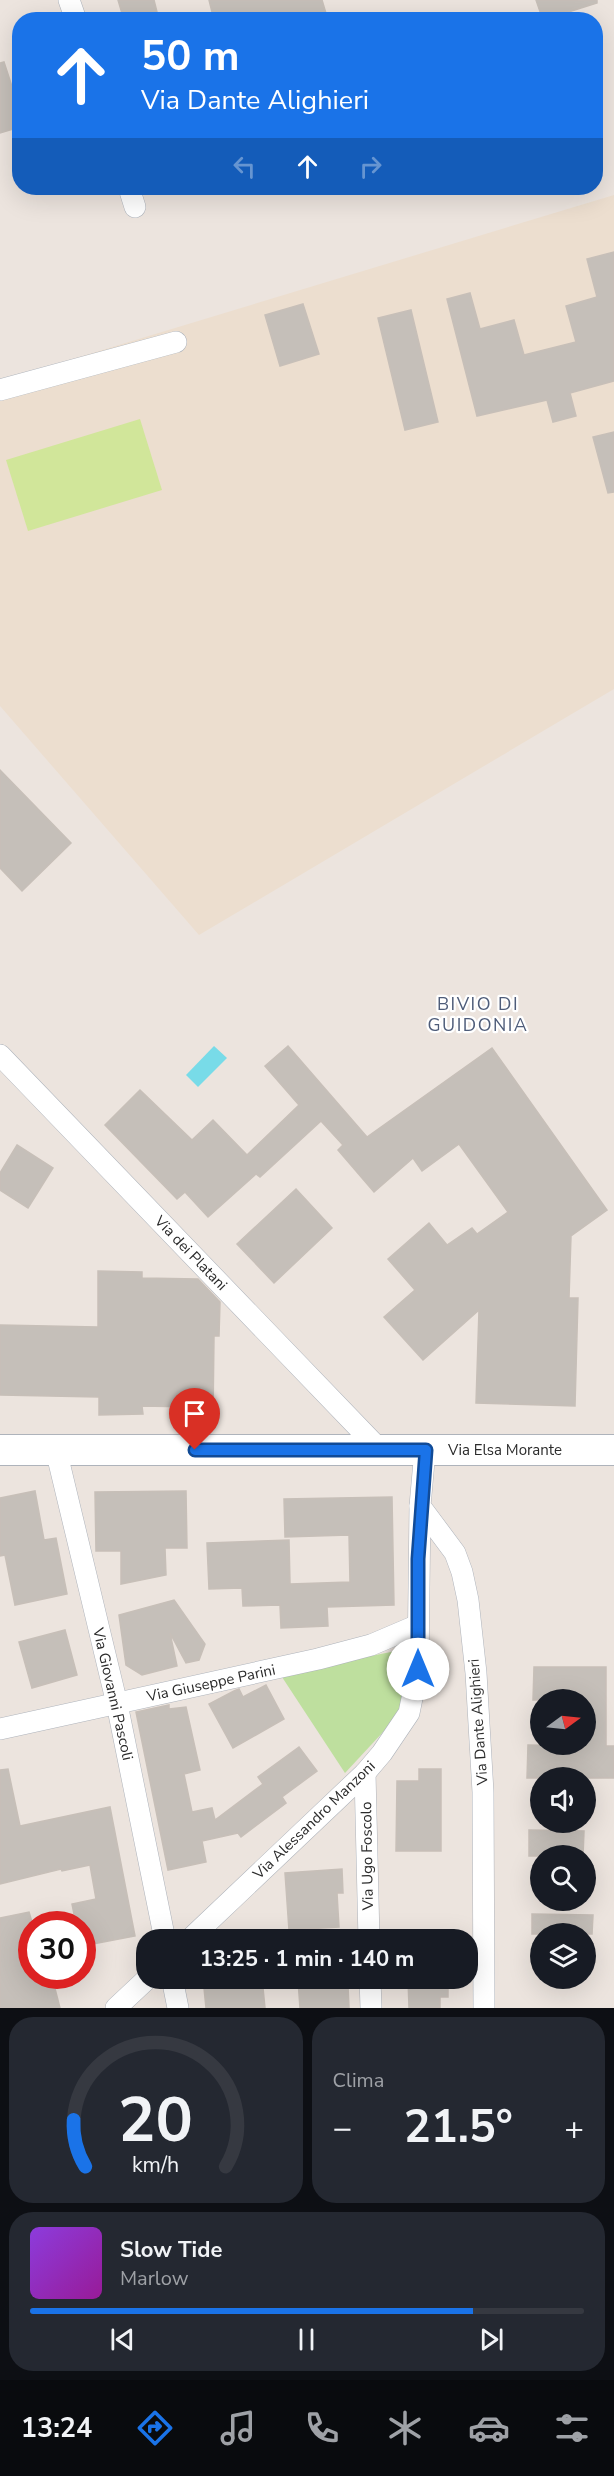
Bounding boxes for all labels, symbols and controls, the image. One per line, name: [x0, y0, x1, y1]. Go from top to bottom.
text: 50 m: [141, 28, 240, 85]
icon: ahead: [42, 36, 120, 114]
text: Via Dante Alighieri: [141, 82, 369, 119]
icon: left: [228, 150, 261, 183]
icon: ahead: [291, 150, 324, 183]
icon: right: [354, 150, 387, 183]
district label: BIVIO DI GUIDONIA: [428, 992, 529, 1037]
street label: Via dei Platani: [149, 1211, 232, 1295]
pin: [169, 1388, 220, 1450]
icon: arrive: [178, 1397, 211, 1430]
street label: Via Elsa Morante: [447, 1440, 562, 1460]
street label: Via Giovanni Pascoli: [88, 1625, 138, 1762]
position arrow: [386, 1637, 450, 1701]
street label: Via Dante Alighieri: [464, 1658, 492, 1787]
street label: Via Giuseppe Parini: [144, 1660, 277, 1707]
north arrow: [530, 1689, 596, 1755]
map controls: [530, 1689, 596, 1989]
street label: Via Alessandro Manzoni: [248, 1756, 379, 1884]
button: sound: [530, 1767, 596, 1833]
street label: Via Ugo Foscolo: [356, 1801, 378, 1912]
button: search: [530, 1845, 596, 1911]
speed limit sign: 30: [18, 1911, 96, 1989]
button: layers: [530, 1923, 596, 1989]
text: 13:25 · 1 min · 140 m: [200, 1944, 414, 1974]
text: Clima: [333, 2067, 384, 2094]
text: 20: [118, 2078, 193, 2163]
text: 21.5°: [404, 2097, 513, 2158]
text: −: [333, 2106, 352, 2151]
text: +: [564, 2106, 584, 2151]
text: km/h: [132, 2150, 179, 2180]
text: Slow Tide: [120, 2235, 222, 2265]
text: Marlow: [120, 2265, 188, 2292]
icon: previous: [106, 2323, 139, 2356]
icon: pause: [290, 2323, 323, 2356]
icon: next: [475, 2323, 508, 2356]
icon: directions: [134, 2407, 176, 2449]
icon: music: [217, 2407, 259, 2449]
icon: phone: [301, 2407, 343, 2449]
icon: climate: [384, 2407, 426, 2449]
icon: car: [468, 2407, 510, 2449]
icon: filters: [551, 2407, 593, 2449]
text: 13:24: [21, 2410, 92, 2447]

